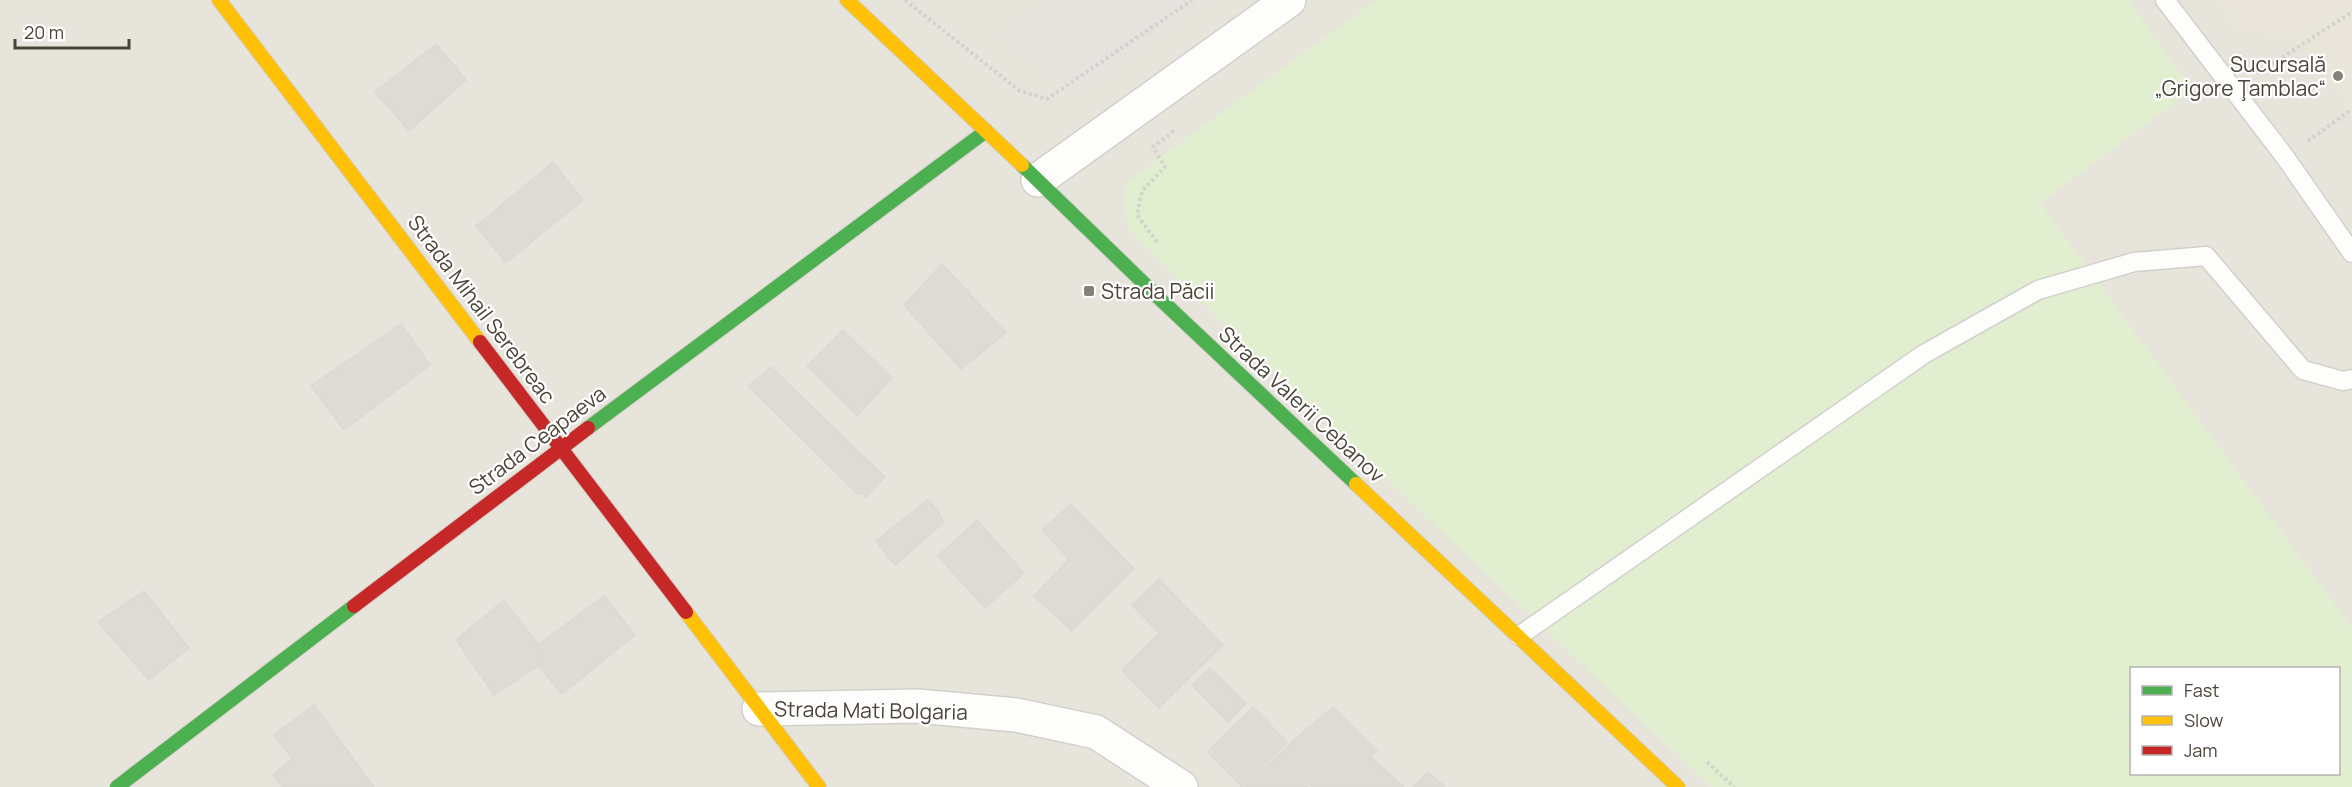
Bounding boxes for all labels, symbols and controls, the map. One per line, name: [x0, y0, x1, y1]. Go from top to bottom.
scale bar: [15, 12, 129, 50]
text: 20 m: [24, 20, 64, 44]
place label: Sucursală „Grigore Ţamblac“: [2154, 50, 2326, 102]
marker: Sucursală „Grigore Ţamblac“: [2331, 69, 2345, 83]
street label: Strada Mihail Serebreac: [402, 209, 562, 409]
place label: Strada Păcii: [1101, 277, 1214, 305]
marker: Strada Păcii: [1082, 284, 1096, 298]
street label: Strada Valerii Cebanov: [1213, 320, 1391, 488]
street label: Strada Ceapaeva: [463, 379, 611, 501]
legend: [2130, 667, 2340, 775]
text: Fast: [2184, 678, 2219, 702]
street label: Strada Mati Bolgaria: [774, 694, 968, 726]
text: Slow: [2184, 708, 2224, 732]
text: Jam: [2184, 738, 2218, 762]

